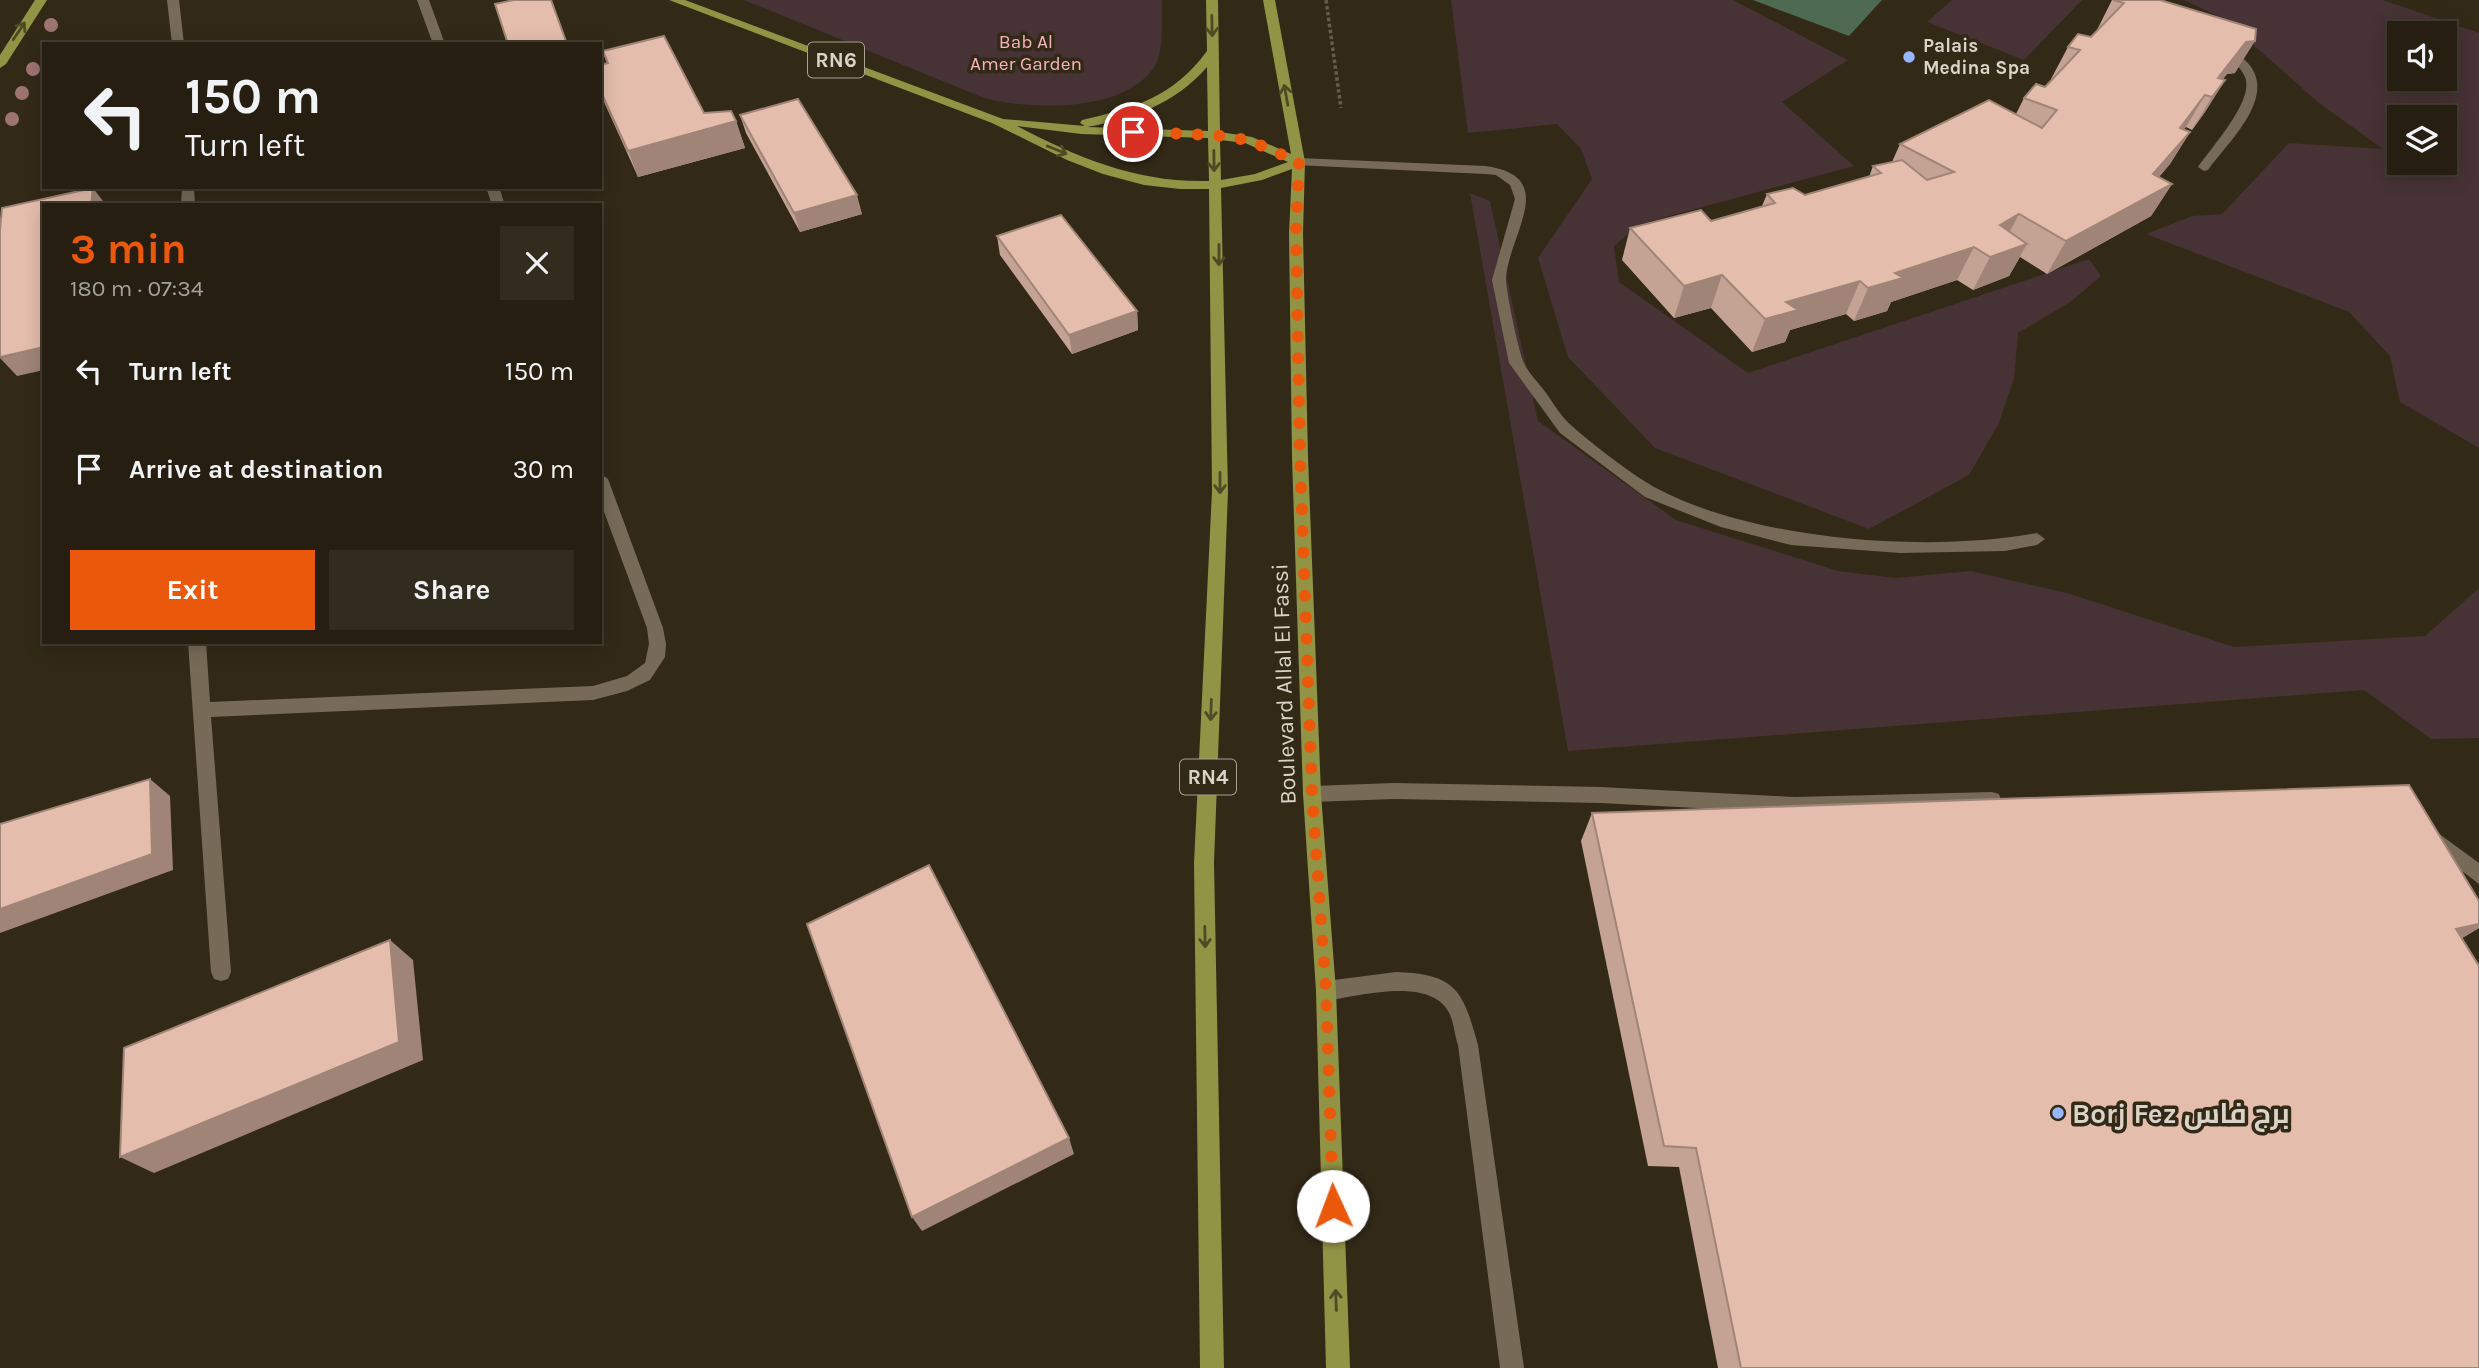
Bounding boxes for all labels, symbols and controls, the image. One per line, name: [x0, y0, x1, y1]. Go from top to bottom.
one-way arrow: [1206, 14, 1219, 37]
map controls: [2387, 21, 2457, 175]
button: sound: [2387, 21, 2457, 91]
one-way arrow: [12, 22, 26, 42]
park label: Bab Al Amer Garden: [970, 31, 1082, 75]
place label: Palais Medina Spa: [1923, 35, 2030, 79]
road number: RN6: [808, 42, 864, 78]
marker: Palais Medina Spa: [1901, 49, 1917, 65]
text: 150 m: [185, 68, 321, 125]
icon: left: [70, 70, 161, 161]
one-way arrow: [1279, 84, 1293, 107]
pin: [1103, 102, 1163, 162]
button: layers: [2387, 105, 2457, 175]
icon: arrive: [1114, 113, 1152, 151]
text: Turn left: [185, 127, 305, 164]
one-way arrow: [1046, 145, 1067, 158]
one-way arrow: [1207, 149, 1221, 172]
text: 3 min: [70, 224, 187, 274]
button: close: [500, 226, 574, 300]
one-way arrow: [1212, 243, 1225, 266]
text: 180 m · 07:34: [70, 275, 204, 302]
icon: left: [70, 352, 108, 390]
text: Turn left: [129, 356, 231, 387]
text: 150 m: [505, 356, 574, 387]
icon: arrive: [70, 450, 108, 488]
text: Arrive at destination: [129, 454, 383, 485]
text: 30 m: [513, 454, 574, 485]
one-way arrow: [1213, 471, 1227, 494]
button: Exit: [70, 550, 315, 630]
button: Share: [329, 550, 574, 630]
street label: Boulevard Allal El Fassi: [1266, 563, 1302, 805]
one-way arrow: [1204, 698, 1217, 721]
road number: RN4: [1180, 760, 1236, 794]
one-way arrow: [1199, 926, 1212, 949]
place label: Borj Fez برج فاس: [2072, 1097, 2290, 1132]
marker: Borj Fez برج فاس: [2050, 1105, 2066, 1121]
position arrow: [1296, 1169, 1370, 1243]
one-way arrow: [1329, 1289, 1342, 1312]

